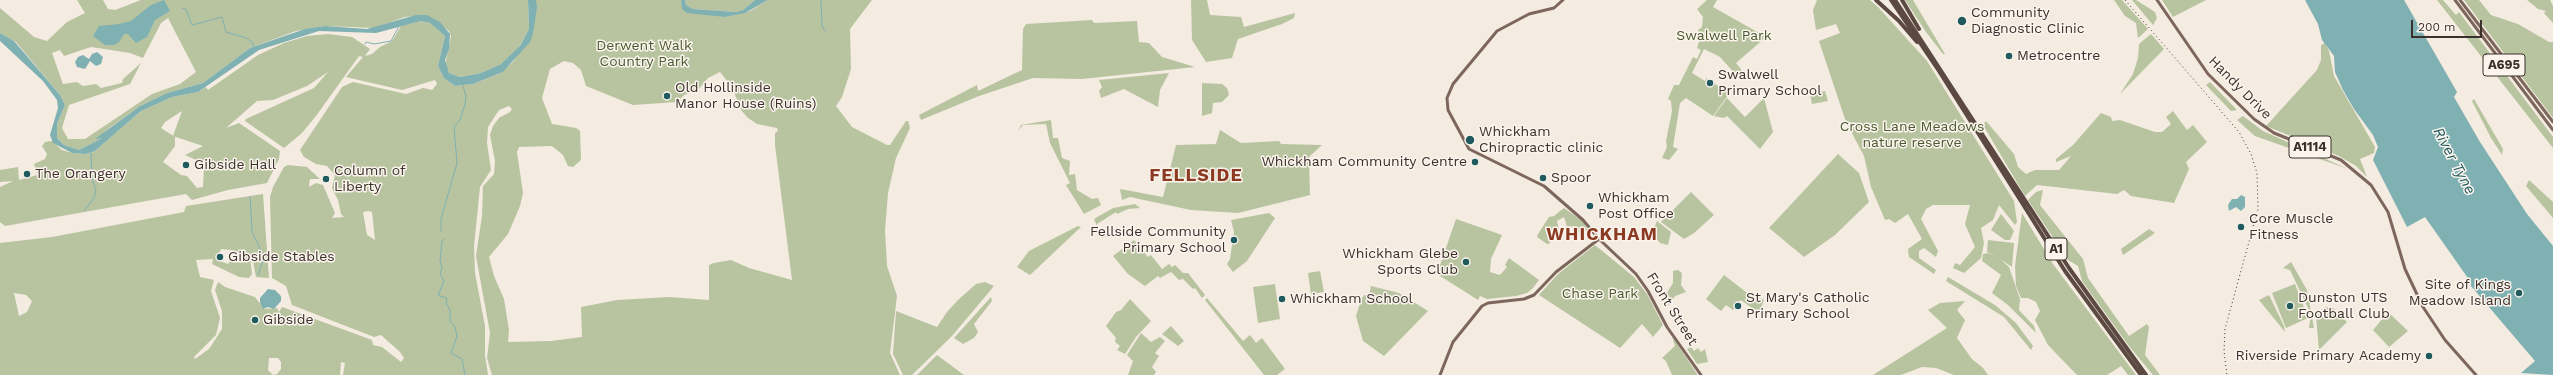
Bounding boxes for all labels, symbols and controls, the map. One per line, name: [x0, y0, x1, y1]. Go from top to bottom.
place label: Community Diagnostic Clinic: [1971, 5, 2085, 38]
scale bar: [2413, 12, 2484, 38]
marker: Community Diagnostic Clinic: [1956, 15, 1968, 27]
text: 200 m: [2418, 20, 2455, 34]
park label: Swalwell Park: [1676, 28, 1772, 44]
park label: Derwent Walk Country Park: [596, 38, 692, 70]
place label: Metrocentre: [2017, 48, 2100, 64]
marker: Metrocentre: [2004, 51, 2014, 61]
street label: Handy Drive: [2205, 53, 2275, 123]
road number: A695: [2483, 54, 2525, 76]
place label: Swalwell Primary School: [1718, 67, 1822, 100]
marker: Swalwell Primary School: [1705, 78, 1715, 88]
place label: Old Hollinside Manor House (Ruins): [675, 80, 816, 112]
marker: Old Hollinside Manor House (Ruins): [662, 91, 672, 101]
park label: Cross Lane Meadows nature reserve: [1840, 119, 1984, 152]
place label: Whickham Chiropractic clinic: [1479, 124, 1603, 156]
water label: River Tyne: [2429, 124, 2479, 198]
marker: Whickham Chiropractic clinic: [1464, 134, 1476, 146]
road number: A1114: [2289, 136, 2331, 158]
place label: Whickham Community Centre: [1261, 154, 1467, 170]
place label: Gibside Hall: [194, 157, 276, 173]
marker: Whickham Community Centre: [1470, 157, 1480, 167]
marker: Gibside Hall: [181, 160, 191, 170]
place label: Column of Liberty: [334, 163, 405, 196]
district label: FELLSIDE: [1149, 165, 1243, 187]
place label: The Orangery: [35, 166, 126, 182]
marker: The Orangery: [22, 169, 32, 179]
place label: Spoor: [1551, 170, 1591, 186]
marker: Spoor: [1538, 173, 1548, 183]
marker: Column of Liberty: [321, 174, 331, 184]
place label: Whickham Post Office: [1598, 190, 1674, 222]
marker: Whickham Post Office: [1585, 201, 1595, 211]
place label: Core Muscle Fitness: [2249, 211, 2333, 244]
marker: Core Muscle Fitness: [2236, 222, 2246, 232]
place label: Fellside Community Primary School: [1090, 224, 1226, 256]
district label: WHICKHAM: [1546, 224, 1658, 246]
marker: Fellside Community Primary School: [1229, 235, 1239, 245]
road number: A1: [2045, 238, 2067, 260]
place label: Whickham Glebe Sports Club: [1342, 246, 1458, 278]
place label: Gibside Stables: [228, 249, 335, 265]
marker: Gibside Stables: [215, 252, 225, 262]
marker: Whickham Glebe Sports Club: [1461, 257, 1471, 267]
street label: Front Street: [1643, 269, 1701, 349]
place label: Site of Kings Meadow Island: [2409, 277, 2511, 310]
park label: Chase Park: [1562, 286, 1638, 302]
marker: Site of Kings Meadow Island: [2514, 288, 2524, 298]
place label: St Mary's Catholic Primary School: [1746, 290, 1870, 322]
place label: Dunston UTS Football Club: [2298, 290, 2390, 322]
place label: Whickham School: [1290, 291, 1413, 307]
marker: Whickham School: [1277, 294, 1287, 304]
marker: St Mary's Catholic Primary School: [1733, 301, 1743, 311]
marker: Dunston UTS Football Club: [2285, 301, 2295, 311]
place label: Gibside: [263, 312, 314, 328]
marker: Gibside: [250, 315, 260, 325]
place label: Riverside Primary Academy: [2235, 348, 2421, 364]
marker: Riverside Primary Academy: [2424, 351, 2434, 361]

